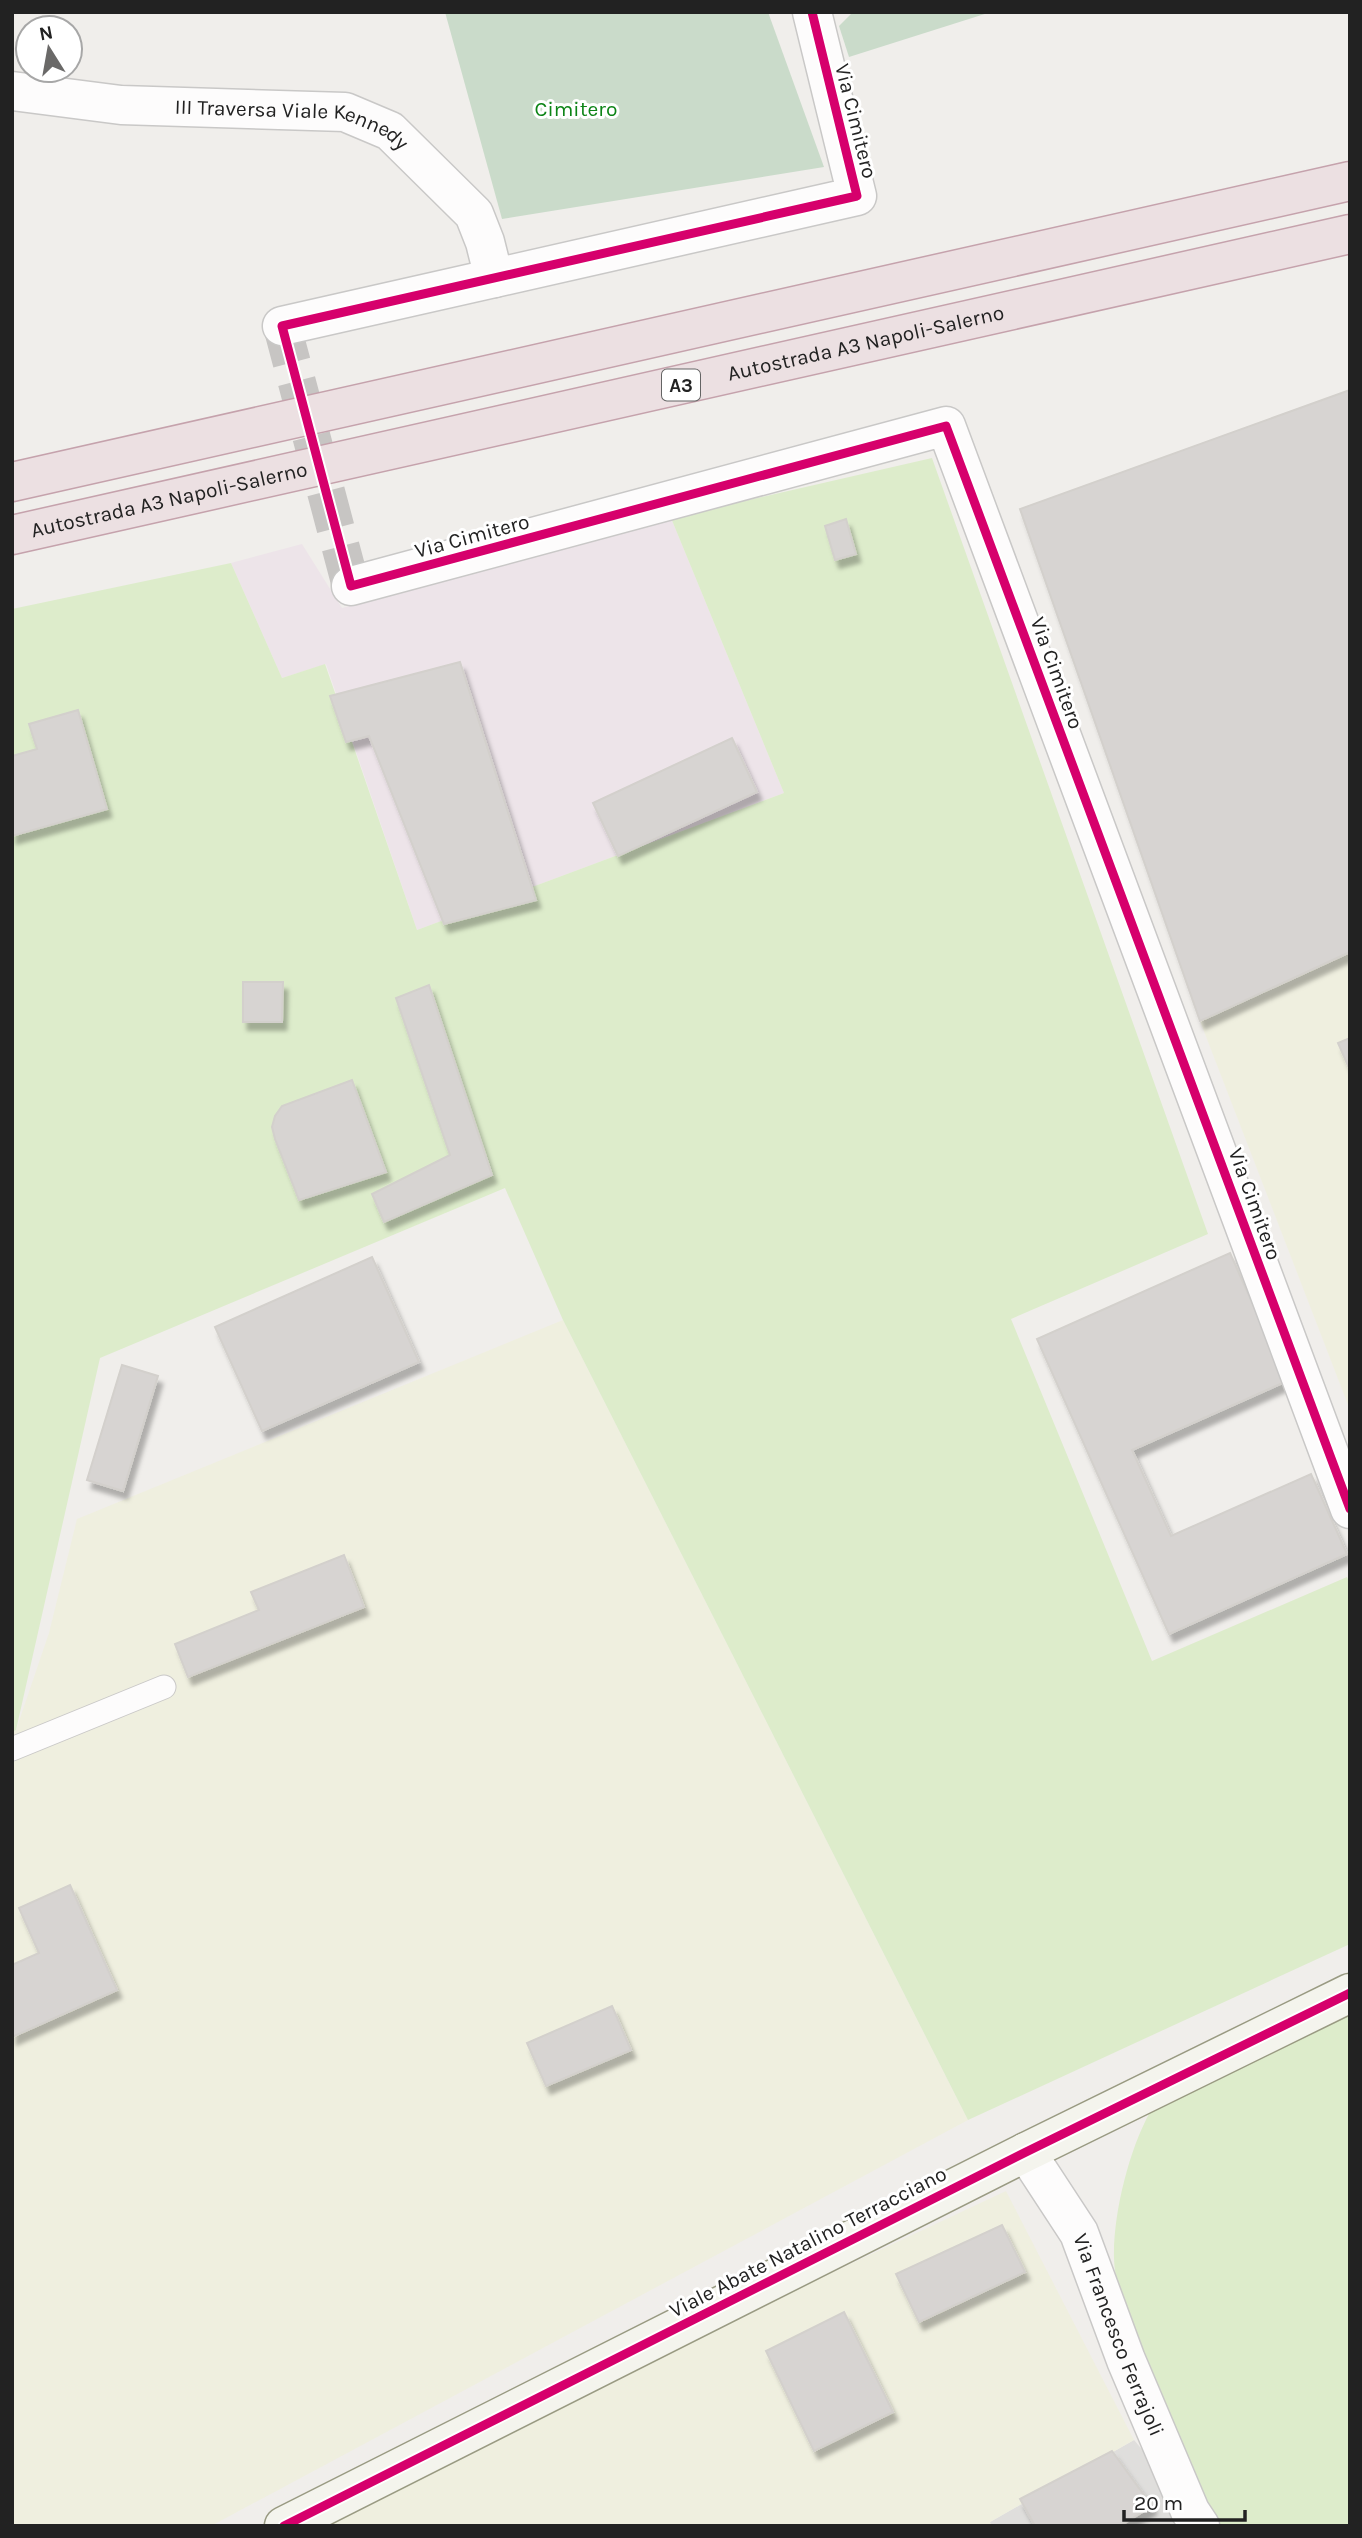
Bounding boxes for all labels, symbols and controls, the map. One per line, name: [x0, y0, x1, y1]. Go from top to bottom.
north arrow: [14, 14, 84, 84]
text: N: [37, 21, 55, 45]
street label: Via Cimitero: [830, 61, 882, 181]
street label: III Traversa Viale Kennedy: [174, 95, 414, 155]
park label: Cimitero: [535, 97, 617, 121]
street label: Autostrada A3 Napoli-Salerno: [725, 300, 1006, 386]
road number: A3: [662, 370, 700, 400]
street label: Autostrada A3 Napoli-Salerno: [29, 457, 310, 542]
street label: Via Cimitero: [412, 509, 532, 563]
street label: Via Cimitero: [1026, 614, 1088, 732]
street label: Via Cimitero: [1224, 1145, 1286, 1263]
street label: Viale Abate Natalino Terracciano: [665, 2161, 951, 2323]
street label: Via Francesco Ferrajoli: [1068, 2230, 1169, 2440]
scale bar: [1124, 2478, 1245, 2522]
text: 20 m: [1134, 2491, 1183, 2515]

